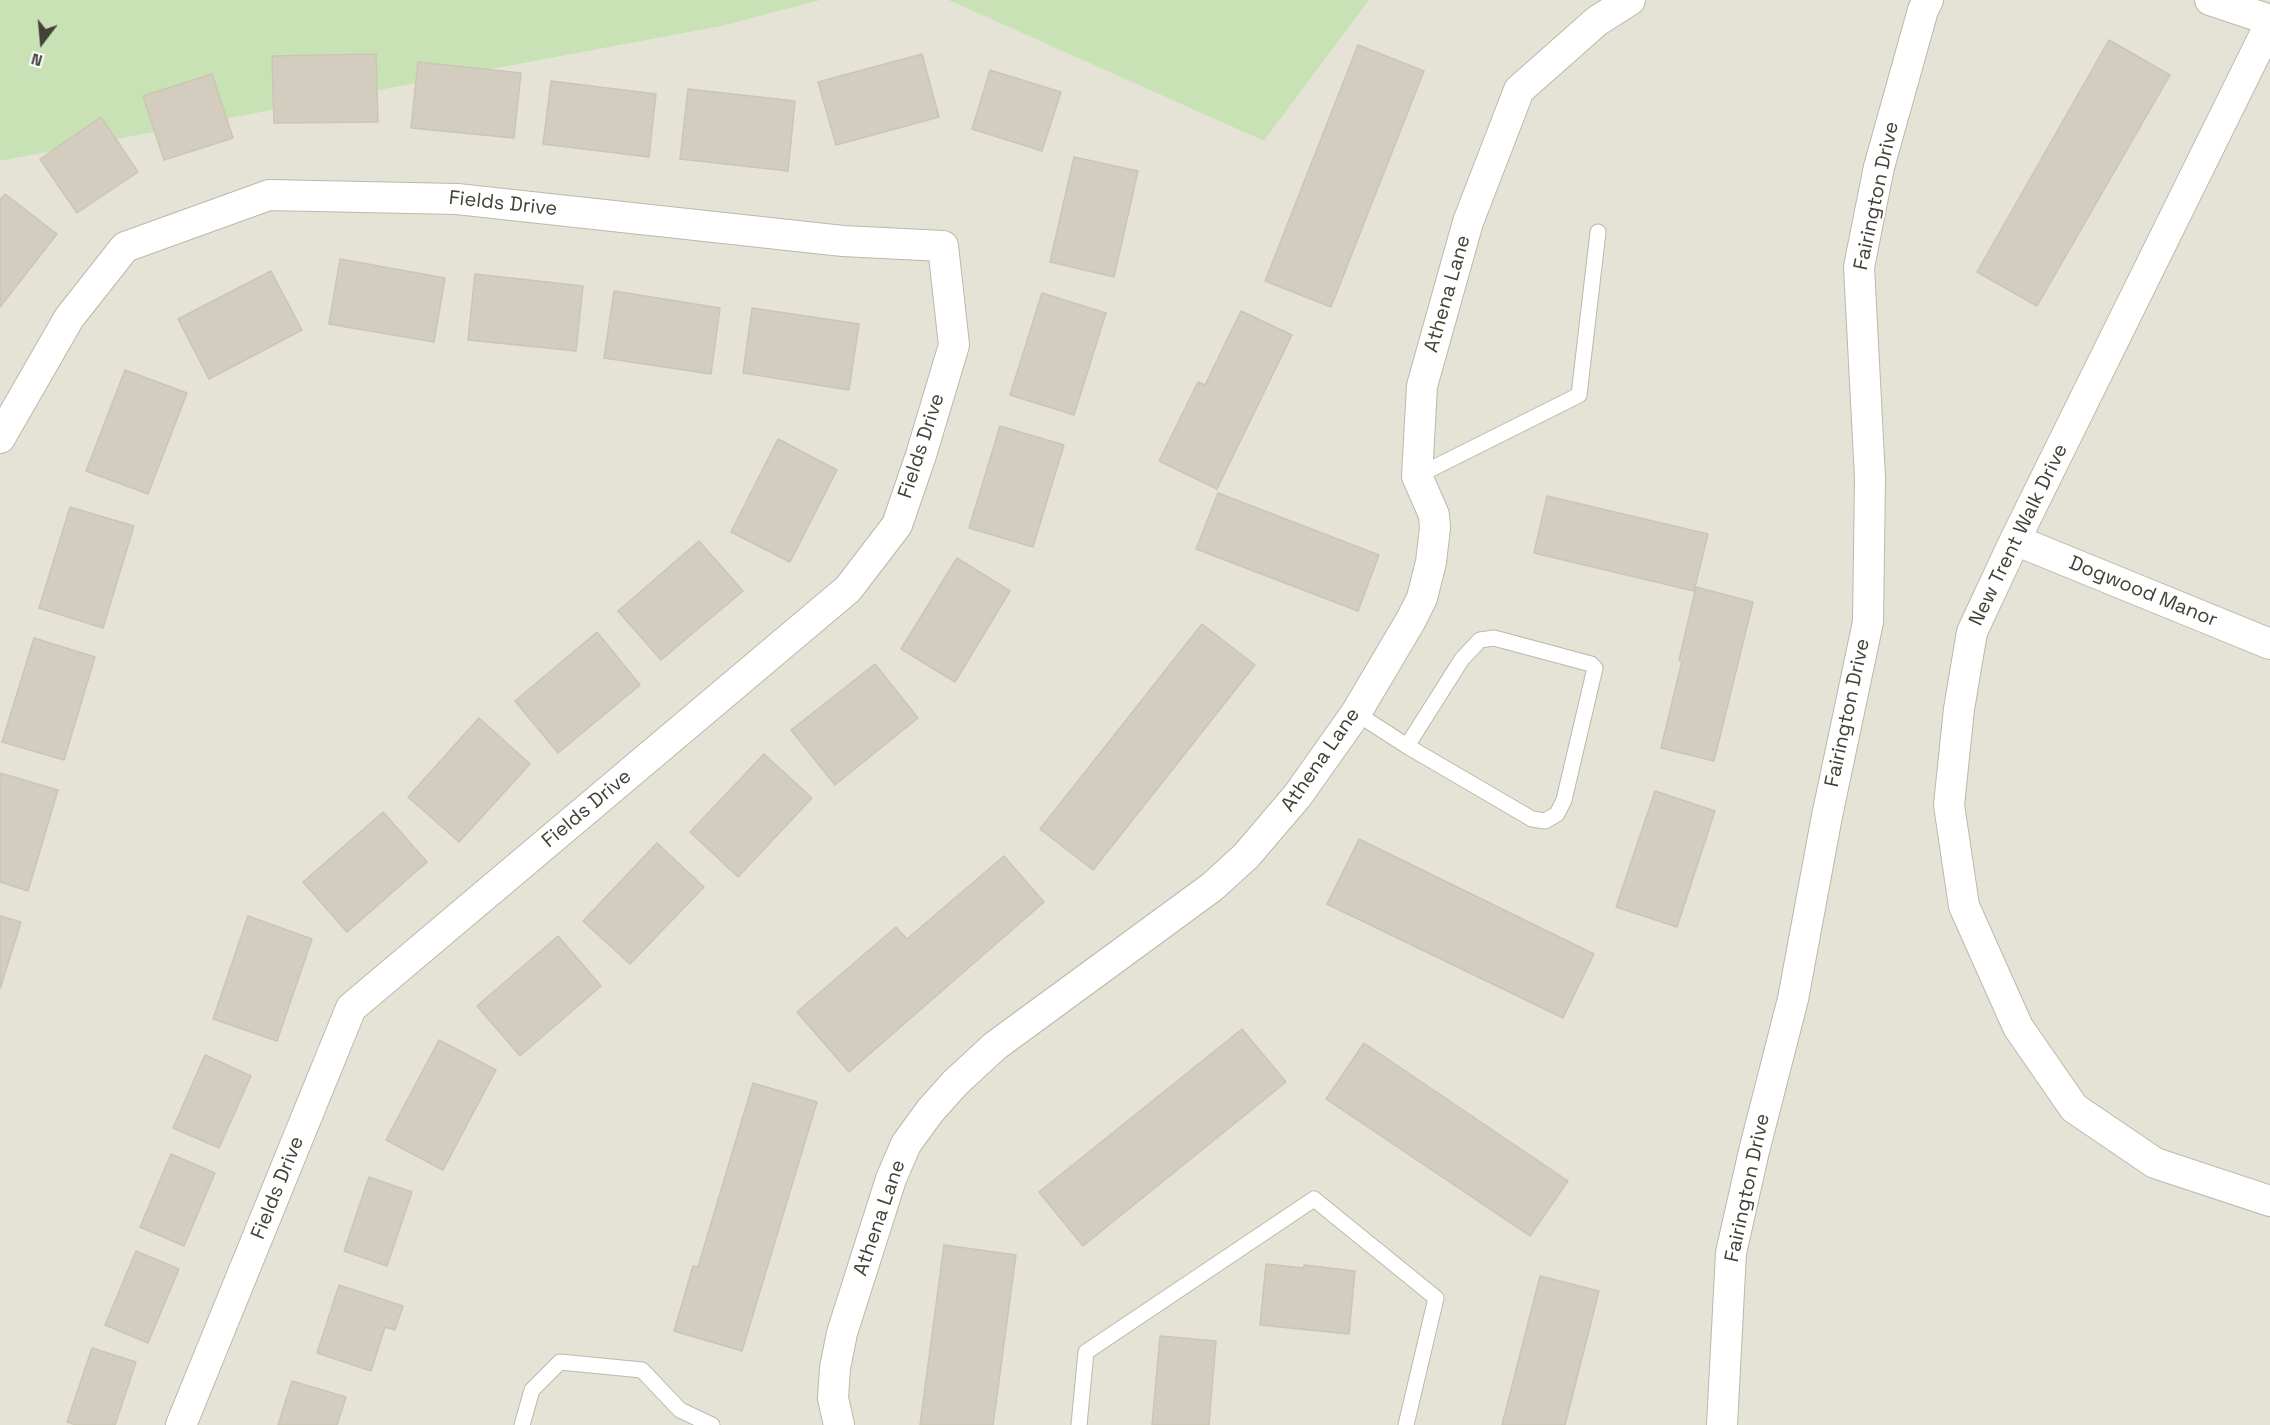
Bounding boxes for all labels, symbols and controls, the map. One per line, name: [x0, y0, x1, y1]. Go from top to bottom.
north arrow: [12, 12, 72, 72]
text: N: [29, 48, 45, 71]
street label: Fairington Drive: [1850, 120, 1904, 272]
street label: Fields Drive: [448, 186, 558, 222]
street label: Athena Lane: [1420, 233, 1476, 355]
street label: Fields Drive: [894, 391, 950, 501]
street label: New Trent Walk Drive: [1965, 440, 2073, 630]
street label: Dogwood Manor: [2065, 551, 2221, 633]
street label: Fairington Drive: [1821, 637, 1875, 789]
street label: Athena Lane: [1276, 704, 1366, 816]
street label: Fields Drive: [538, 765, 636, 853]
street label: Fairington Drive: [1721, 1112, 1775, 1264]
street label: Fields Drive: [246, 1133, 310, 1243]
street label: Athena Lane: [849, 1157, 911, 1279]

